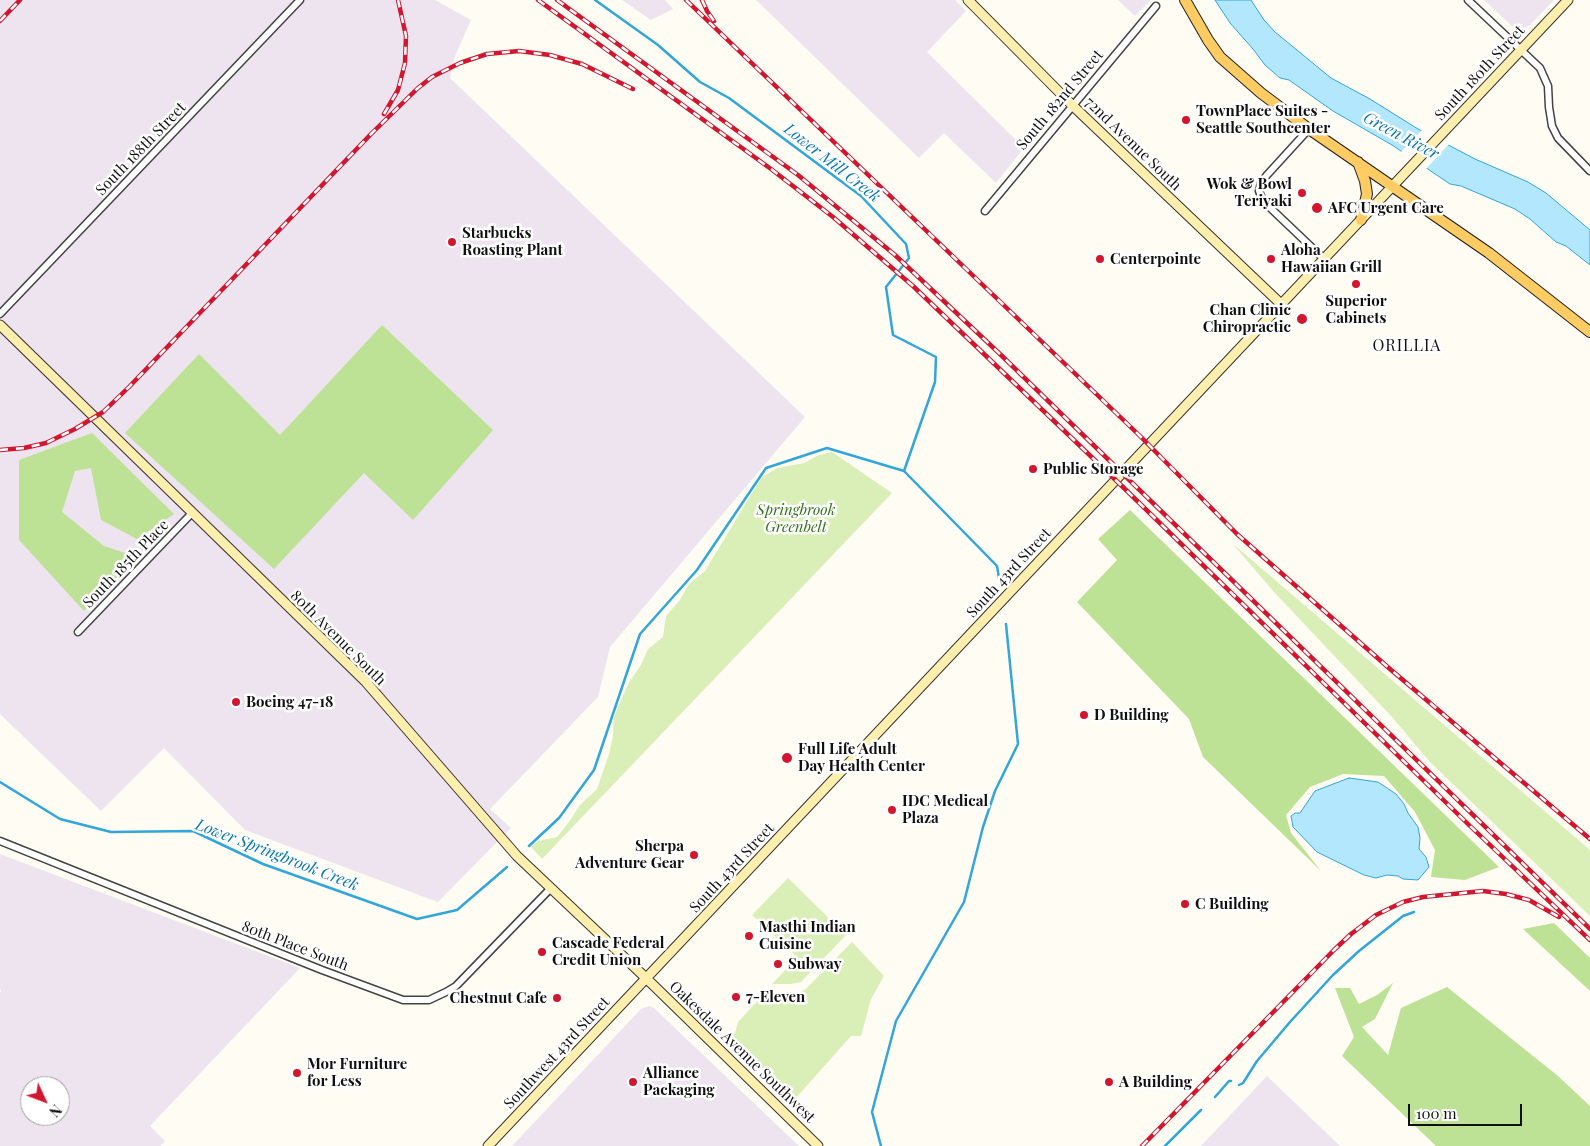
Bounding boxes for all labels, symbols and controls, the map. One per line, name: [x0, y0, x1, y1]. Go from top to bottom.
street label: South 180th Street: [1431, 22, 1529, 124]
street label: South 182nd Street: [1013, 46, 1107, 154]
street label: 72nd Avenue South: [1081, 93, 1185, 195]
street label: South 188th Street: [92, 99, 190, 199]
place label: TownPlace Suites - Seattle Southcenter: [1196, 102, 1330, 137]
water label: Green River: [1360, 108, 1442, 164]
marker: TownPlace Suites - Seattle Southcenter: [1180, 114, 1192, 126]
water label: Lower Mill Creek: [780, 119, 884, 207]
place label: Wok & Bowl Teriyaki: [1207, 175, 1292, 210]
marker: Wok & Bowl Teriyaki: [1296, 187, 1308, 199]
place label: AFC Urgent Care: [1328, 199, 1444, 217]
marker: AFC Urgent Care: [1310, 201, 1324, 215]
place label: Starbucks Roasting Plant: [462, 224, 563, 259]
marker: Starbucks Roasting Plant: [446, 236, 458, 248]
place label: Aloha Hawaiian Grill: [1281, 241, 1382, 276]
place label: Centerpointe: [1110, 250, 1201, 268]
marker: Centerpointe: [1094, 253, 1106, 265]
marker: Aloha Hawaiian Grill: [1265, 253, 1277, 265]
marker: Superior Cabinets: [1350, 278, 1362, 290]
place label: Superior Cabinets: [1325, 292, 1387, 327]
place label: Chan Clinic Chiropractic: [1203, 301, 1291, 336]
marker: Chan Clinic Chiropractic: [1295, 312, 1309, 326]
district label: ORILLIA: [1372, 336, 1442, 356]
place label: Public Storage: [1043, 460, 1144, 478]
marker: Public Storage: [1027, 463, 1039, 475]
park label: Springbrook Greenbelt: [757, 501, 835, 536]
street label: South 185th Place: [79, 516, 173, 612]
street label: South 43rd Street: [963, 524, 1055, 622]
street label: 80th Avenue South: [287, 587, 389, 689]
place label: Boeing 47-18: [246, 693, 333, 711]
marker: Boeing 47-18: [230, 696, 242, 708]
place label: D Building: [1094, 706, 1169, 724]
marker: D Building: [1078, 709, 1090, 721]
place label: Full Life Adult Day Health Center: [798, 740, 925, 775]
marker: Full Life Adult Day Health Center: [780, 751, 794, 765]
place label: IDC Medical Plaza: [902, 792, 988, 827]
marker: IDC Medical Plaza: [886, 804, 898, 816]
water label: Lower Springbrook Creek: [193, 815, 361, 895]
street label: South 43rd Street: [686, 819, 778, 917]
place label: Sherpa Adventure Gear: [575, 837, 684, 872]
marker: Sherpa Adventure Gear: [688, 849, 700, 861]
place label: C Building: [1195, 895, 1269, 913]
marker: C Building: [1179, 898, 1191, 910]
street label: 80th Place South: [239, 917, 351, 975]
place label: Masthi Indian Cuisine: [759, 918, 856, 953]
marker: Masthi Indian Cuisine: [743, 930, 755, 942]
place label: Cascade Federal Credit Union: [552, 934, 664, 969]
marker: Cascade Federal Credit Union: [536, 946, 548, 958]
place label: Subway: [788, 955, 842, 973]
marker: Subway: [772, 958, 784, 970]
street label: Oakesdale Avenue Southwest: [665, 978, 819, 1126]
place label: 7-Eleven: [746, 988, 805, 1006]
place label: Chestnut Cafe: [450, 989, 547, 1007]
marker: 7-Eleven: [730, 991, 742, 1003]
marker: Chestnut Cafe: [551, 992, 563, 1004]
street label: Southwest 43rd Street: [500, 993, 614, 1113]
place label: Mor Furniture for Less: [307, 1055, 407, 1090]
place label: Alliance Packaging: [643, 1064, 715, 1099]
marker: Mor Furniture for Less: [291, 1067, 303, 1079]
place label: A Building: [1119, 1073, 1192, 1091]
north arrow: [20, 1076, 70, 1126]
marker: Alliance Packaging: [627, 1076, 639, 1088]
marker: A Building: [1103, 1076, 1115, 1088]
scale bar: [1410, 1094, 1524, 1126]
text: N: [45, 1101, 66, 1121]
text: 100 m: [1416, 1103, 1457, 1123]

